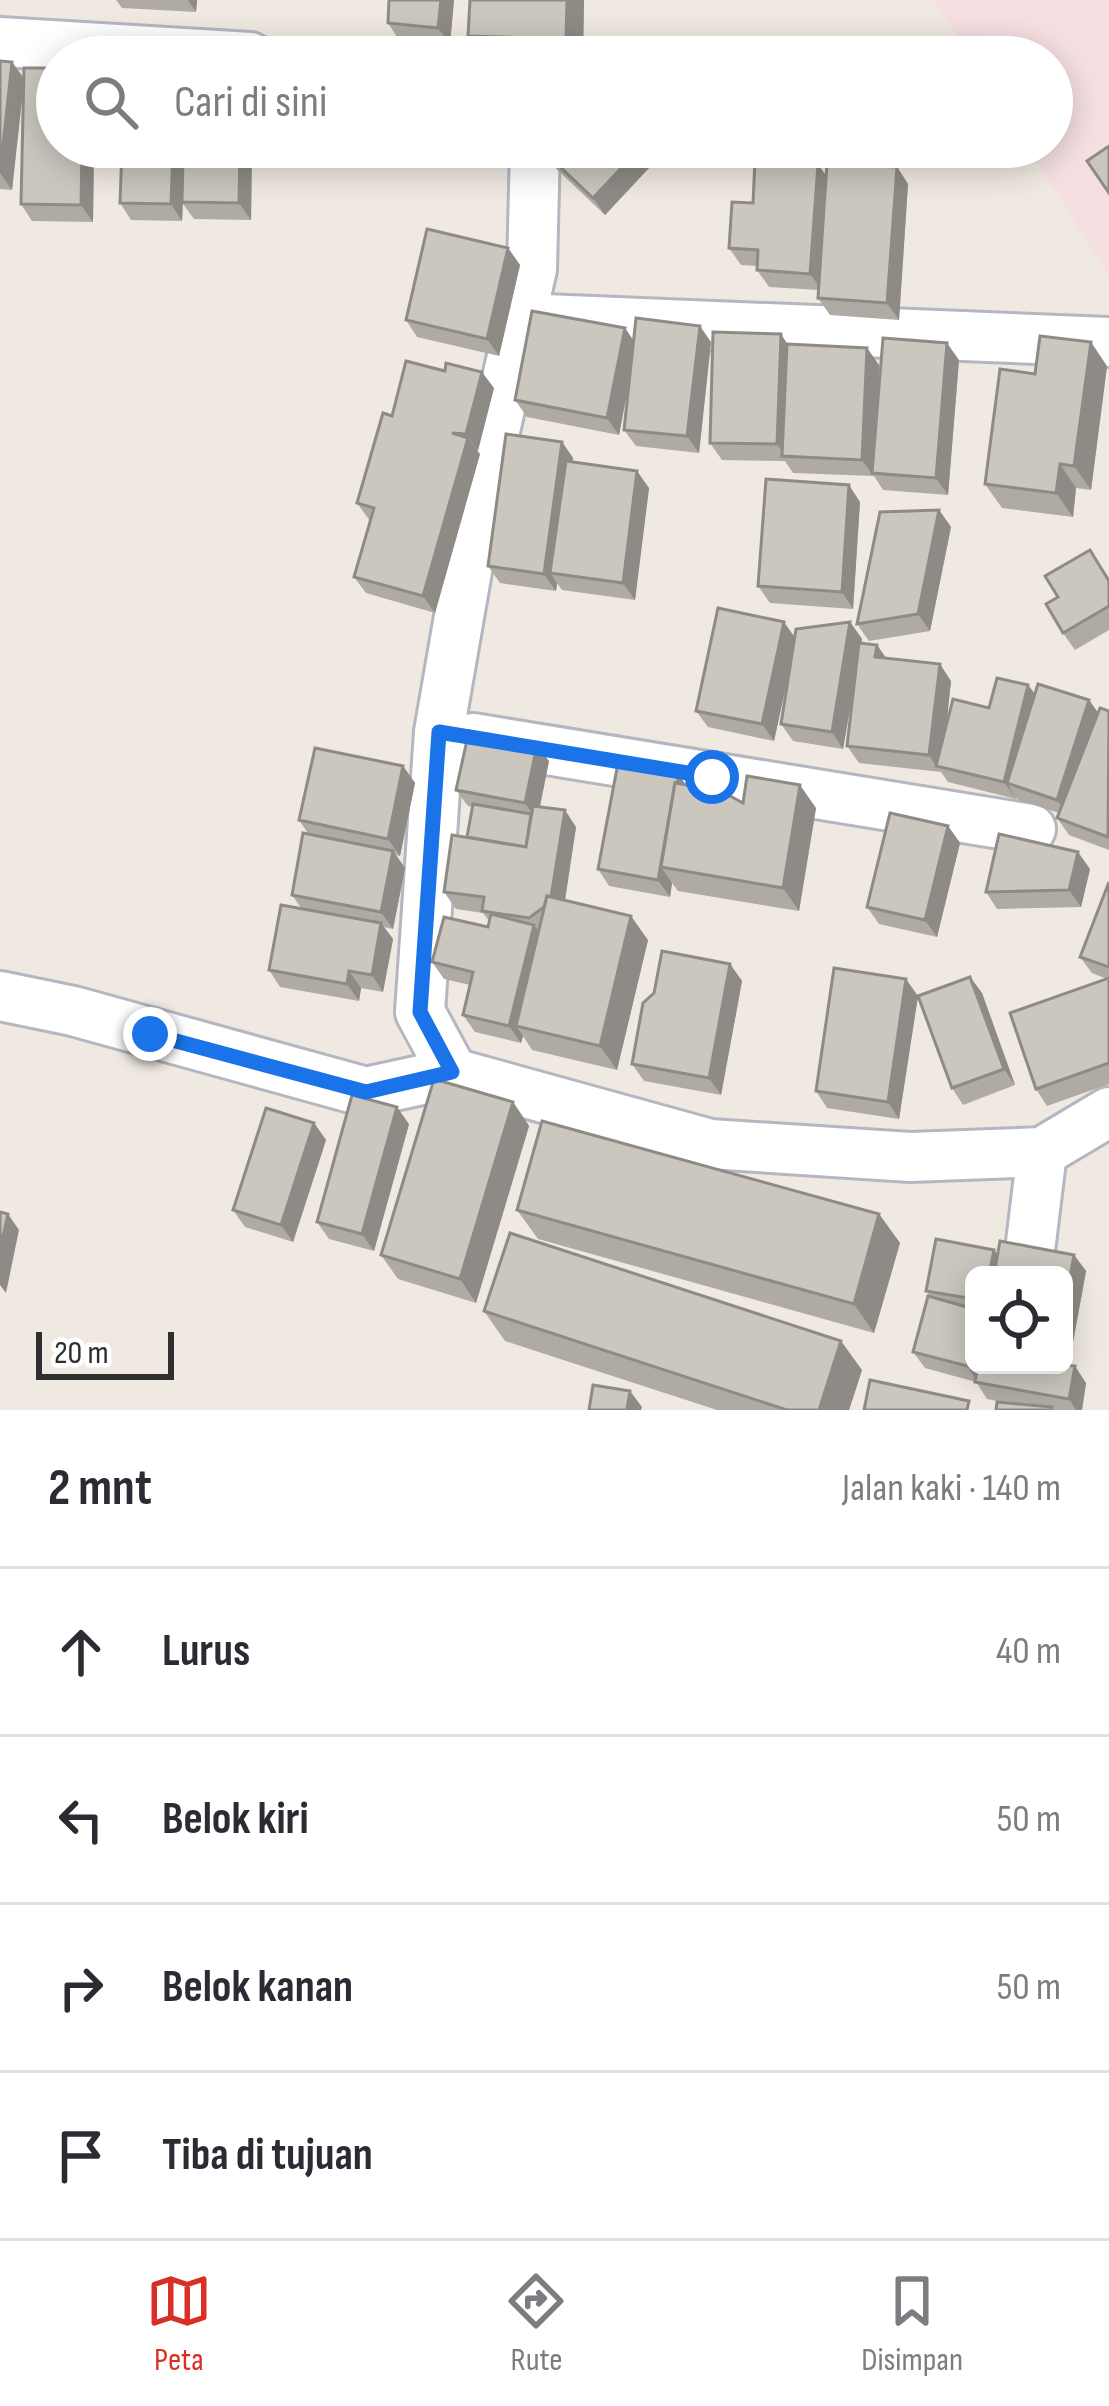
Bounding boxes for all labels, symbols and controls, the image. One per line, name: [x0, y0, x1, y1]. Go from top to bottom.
search box: [36, 36, 1073, 168]
icon: search: [78, 69, 144, 135]
text: Cari di sini: [174, 75, 327, 130]
route start: [685, 750, 739, 804]
route end: [123, 1007, 177, 1061]
map controls: [965, 1266, 1073, 1374]
button: locate: [965, 1266, 1073, 1374]
scale bar: [36, 1326, 174, 1379]
text: 20 m: [54, 1333, 109, 1373]
text: 2 mnt: [48, 1458, 152, 1519]
text: Jalan kaki · 140 m: [842, 1465, 1061, 1512]
icon: ahead: [48, 1619, 114, 1685]
text: Lurus: [162, 1624, 250, 1679]
text: 40 m: [996, 1628, 1061, 1675]
icon: left: [48, 1787, 114, 1853]
text: Belok kiri: [162, 1792, 309, 1847]
text: 50 m: [997, 1796, 1061, 1843]
icon: right: [48, 1955, 114, 2021]
text: Belok kanan: [162, 1960, 353, 2015]
text: 50 m: [997, 1964, 1061, 2011]
icon: arrive: [48, 2123, 114, 2189]
text: Tiba di tujuan: [162, 2128, 373, 2183]
tab: Peta: [146, 2268, 212, 2380]
tab: Rute: [503, 2268, 569, 2380]
tab: Disimpan: [861, 2268, 963, 2380]

